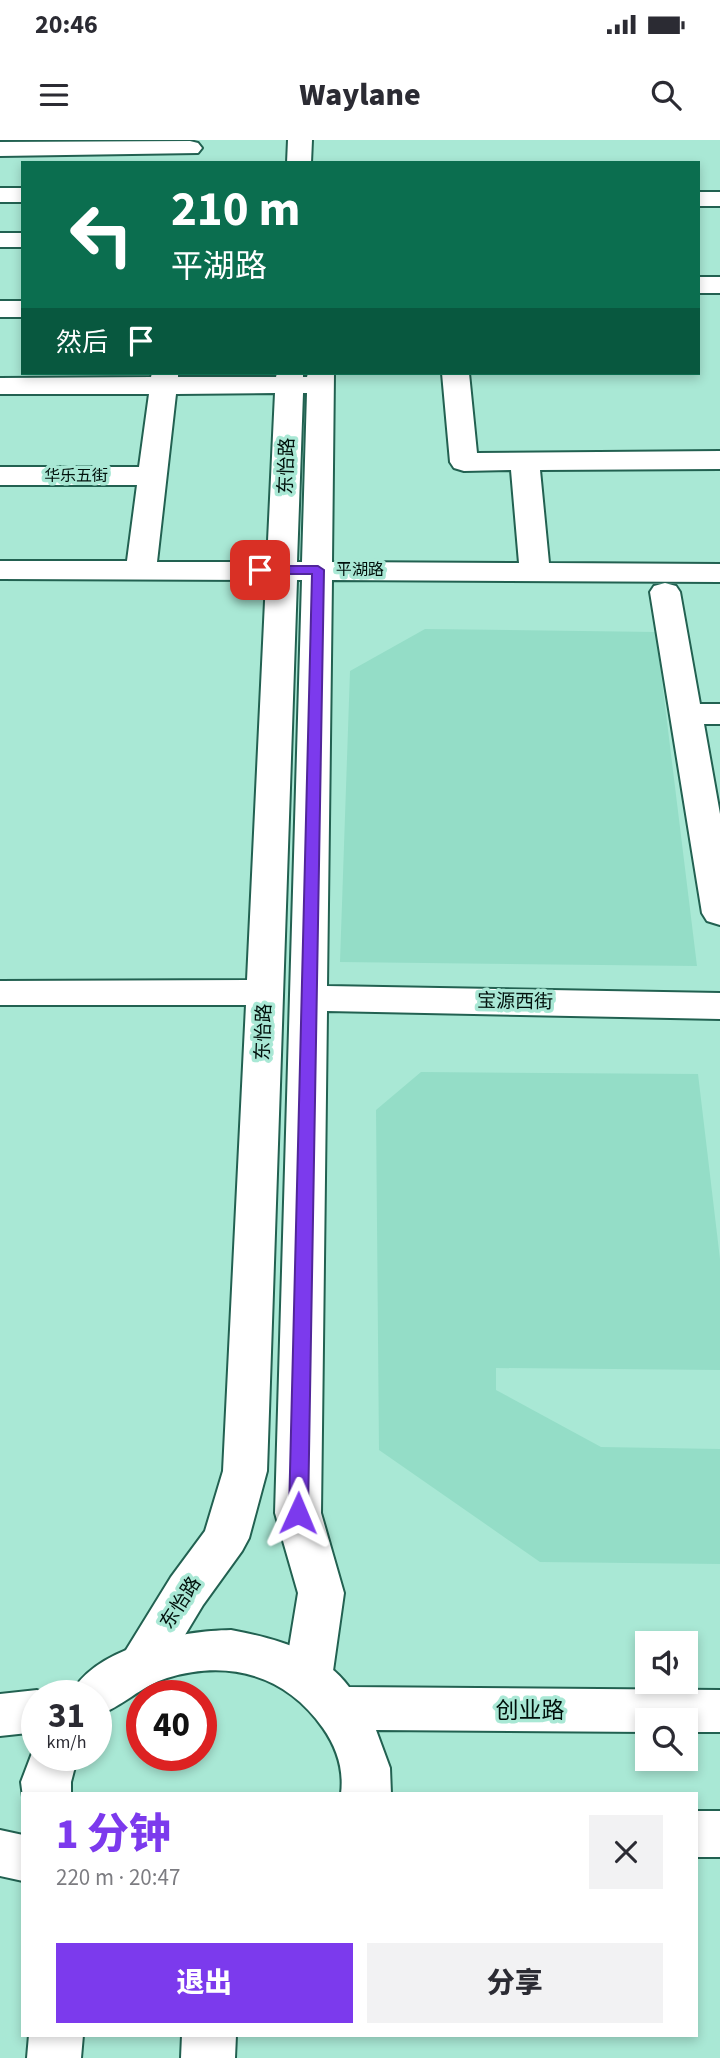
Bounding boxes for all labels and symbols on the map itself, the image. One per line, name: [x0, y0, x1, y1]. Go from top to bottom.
street label: 东怡路: [273, 437, 301, 495]
street label: 华乐五街: [44, 465, 108, 487]
pin: [230, 540, 290, 600]
street label: 平湖路: [336, 559, 384, 581]
street label: 宝源西街: [477, 988, 553, 1016]
street label: 东怡路: [250, 1003, 278, 1061]
position arrow: [261, 1476, 335, 1550]
street label: 东怡路: [154, 1572, 208, 1634]
speed limit sign: 40: [126, 1680, 217, 1771]
street label: 创业路: [496, 1694, 565, 1727]

